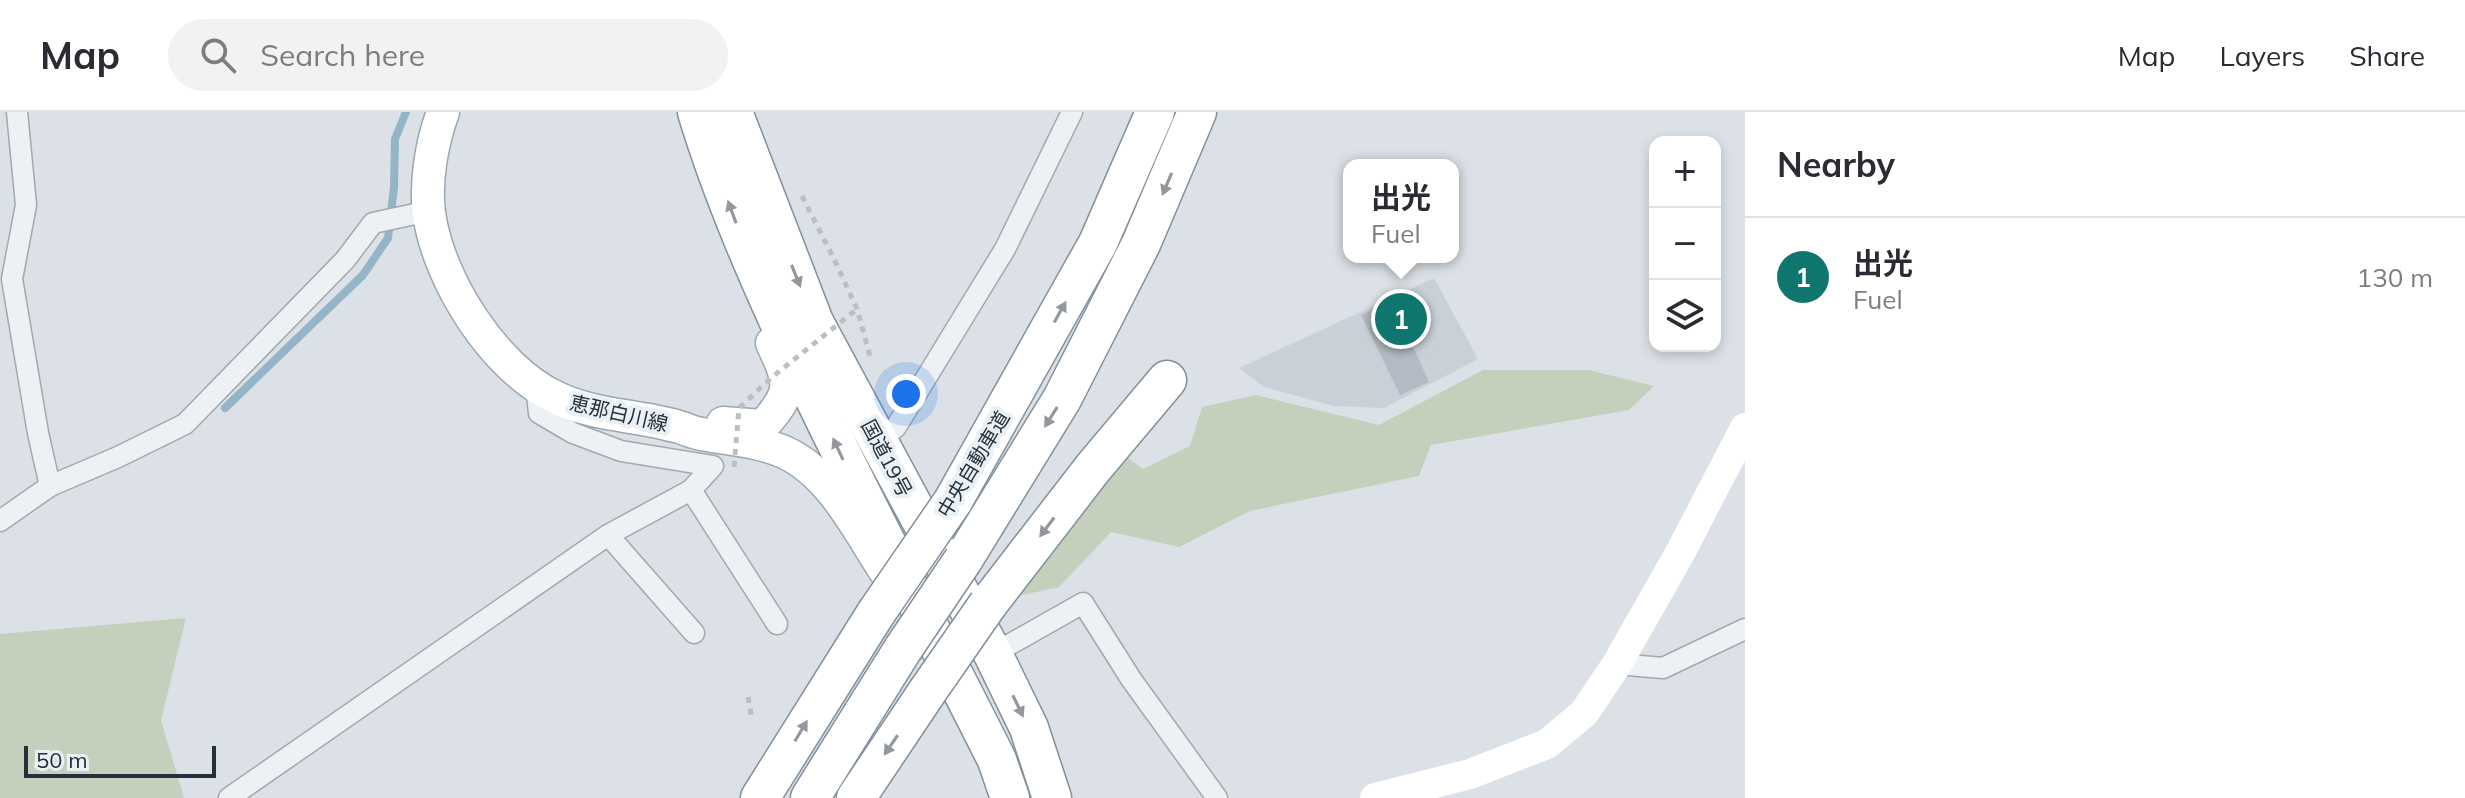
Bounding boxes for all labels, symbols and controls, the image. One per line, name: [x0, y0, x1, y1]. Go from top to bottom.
search box: [168, 19, 728, 91]
text: Map: [40, 31, 120, 79]
icon: search: [196, 33, 240, 77]
text: Search here: [260, 36, 425, 74]
text: Map: [2118, 38, 2175, 73]
text: Layers: [2219, 38, 2305, 73]
text: Share: [2349, 38, 2425, 73]
map controls: [1649, 136, 1721, 352]
button: +: [1649, 136, 1721, 208]
text: Nearby: [1777, 143, 1895, 186]
popup: [1343, 159, 1459, 263]
one-way arrow: [1161, 172, 1174, 196]
text: 出光: [1371, 178, 1431, 216]
one-way arrow: [725, 200, 738, 224]
button: −: [1649, 208, 1721, 280]
text: Fuel: [1371, 217, 1421, 250]
text: 出光: [1853, 244, 1913, 282]
text: 1: [1795, 261, 1811, 294]
text: 130 m: [2357, 261, 2433, 294]
one-way arrow: [790, 264, 803, 288]
button: layers: [1649, 280, 1721, 352]
text: Fuel: [1853, 283, 1903, 316]
pin: 1: [1375, 289, 1427, 349]
one-way arrow: [1053, 300, 1067, 323]
your location: [886, 374, 926, 414]
street label: 恵那白川線: [567, 390, 671, 436]
one-way arrow: [1044, 405, 1059, 428]
street label: 中央自動車道: [931, 406, 1015, 522]
street label: 国道19号: [856, 415, 918, 501]
one-way arrow: [831, 437, 845, 461]
one-way arrow: [1039, 517, 1055, 537]
one-way arrow: [1011, 694, 1025, 718]
one-way arrow: [793, 720, 807, 742]
one-way arrow: [885, 734, 899, 756]
scale bar: [24, 742, 216, 778]
text: 50 m: [36, 746, 87, 774]

